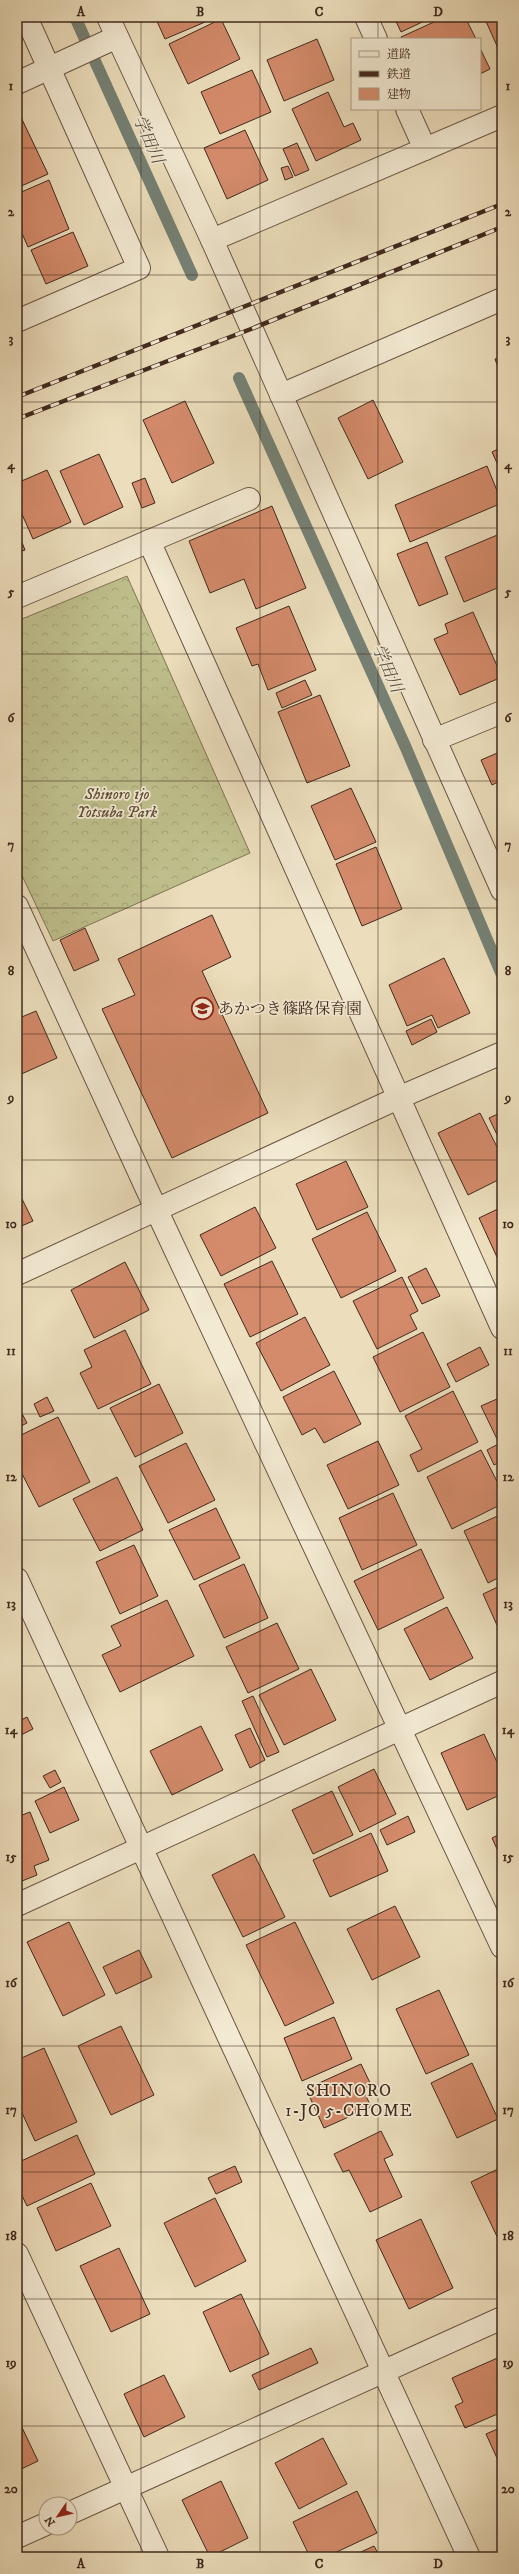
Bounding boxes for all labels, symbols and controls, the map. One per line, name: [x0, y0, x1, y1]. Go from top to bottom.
text: A: [76, 4, 86, 20]
text: B: [196, 4, 204, 20]
text: C: [315, 4, 324, 20]
text: D: [433, 4, 443, 20]
legend: [351, 38, 481, 110]
text: 道路: [387, 47, 411, 62]
text: 鉄道: [386, 67, 411, 82]
text: 1: [9, 78, 14, 94]
text: 1: [506, 78, 511, 94]
text: 建物: [387, 87, 411, 102]
water label: 学田川: [128, 112, 169, 169]
text: 2: [8, 204, 15, 220]
text: 2: [505, 204, 512, 220]
text: 3: [9, 331, 14, 347]
text: 3: [506, 331, 511, 347]
text: 4: [6, 457, 15, 474]
text: 4: [503, 457, 512, 474]
text: 5: [7, 584, 15, 600]
text: 5: [504, 584, 512, 600]
water label: 学田川: [367, 641, 408, 698]
text: 6: [8, 710, 16, 726]
text: 6: [505, 710, 513, 726]
park label: Shinoro 1jo Yotsuba Park: [77, 784, 157, 822]
text: 7: [8, 837, 15, 853]
text: 7: [505, 837, 512, 853]
text: 8: [8, 963, 15, 979]
text: 8: [505, 963, 512, 979]
school or university icon: あかつき篠路保育園: [190, 995, 216, 1021]
place label: あかつき篠路保育園: [218, 999, 362, 1019]
text: 9: [7, 1090, 14, 1106]
text: 9: [504, 1090, 511, 1106]
text: 10: [5, 1216, 17, 1232]
text: 10: [502, 1216, 514, 1232]
text: 11: [6, 1343, 16, 1359]
text: 11: [503, 1343, 513, 1359]
text: 12: [5, 1469, 17, 1485]
text: 12: [502, 1469, 514, 1485]
text: 13: [6, 1596, 16, 1612]
text: 13: [503, 1596, 513, 1612]
text: 14: [5, 1722, 18, 1739]
text: 14: [502, 1722, 515, 1739]
text: 15: [5, 1849, 17, 1865]
text: 15: [502, 1849, 514, 1865]
text: 16: [5, 1975, 18, 1991]
text: 16: [502, 1975, 515, 1991]
district label: SHINORO 1-JO 5-CHOME: [285, 2080, 413, 2122]
text: 17: [5, 2102, 17, 2118]
text: 17: [502, 2102, 514, 2118]
text: 18: [5, 2228, 17, 2244]
text: 18: [502, 2228, 514, 2244]
text: 19: [5, 2355, 17, 2371]
text: 19: [502, 2355, 514, 2371]
text: 20: [4, 2481, 18, 2497]
text: 20: [501, 2481, 515, 2497]
north arrow: [38, 2496, 78, 2536]
text: N: [42, 2513, 59, 2529]
text: A: [76, 2556, 86, 2572]
text: B: [196, 2556, 204, 2572]
text: C: [315, 2556, 324, 2572]
text: D: [433, 2556, 443, 2572]

